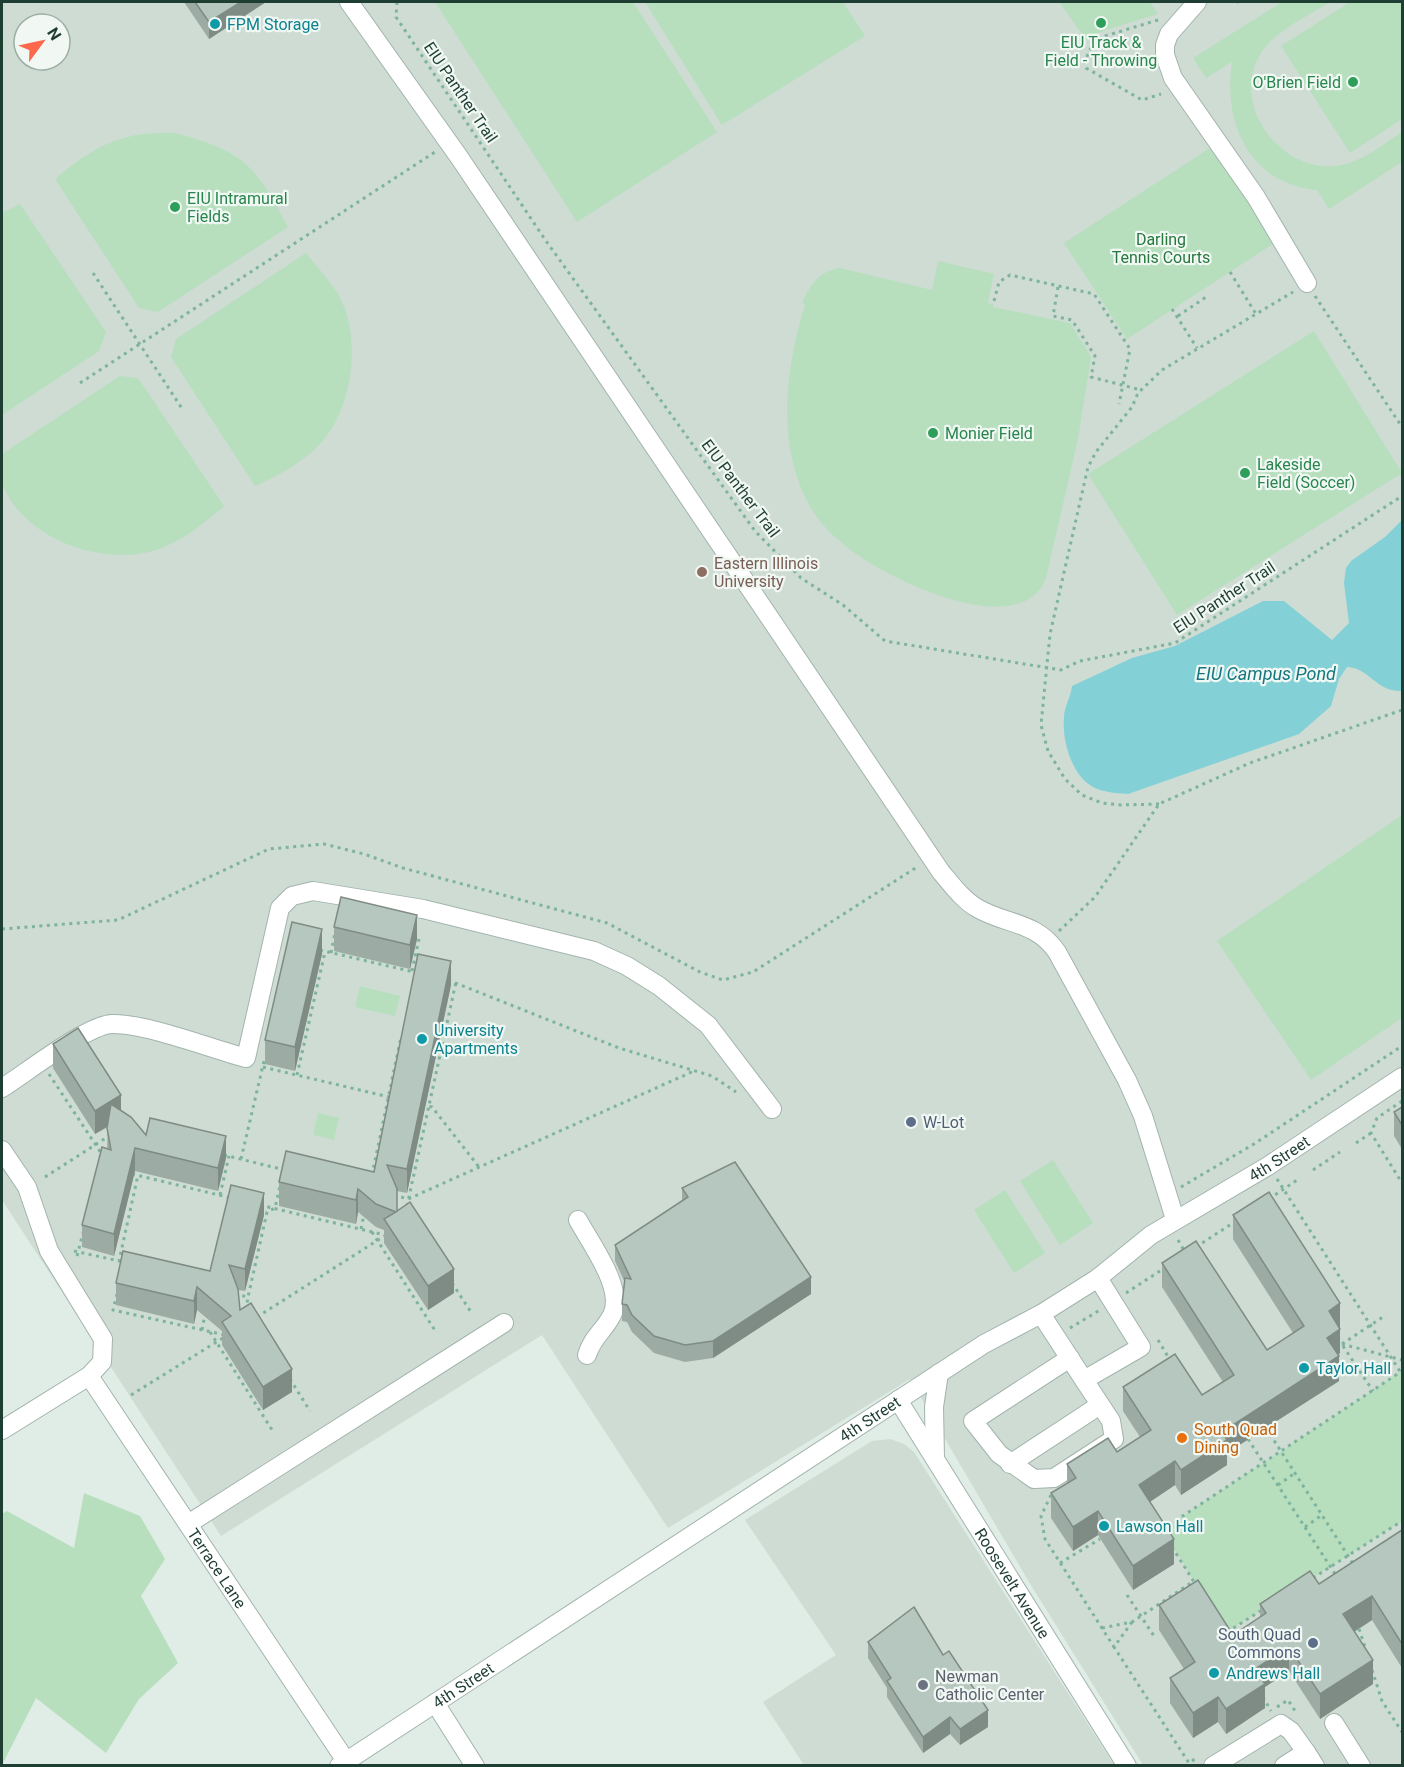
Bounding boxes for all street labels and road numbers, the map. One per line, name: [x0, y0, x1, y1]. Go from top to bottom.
street label: EIU Panther Trail: [420, 38, 501, 146]
street label: EIU Panther Trail: [698, 436, 784, 541]
street label: EIU Panther Trail: [1170, 557, 1279, 637]
street label: 4th Street: [1245, 1132, 1313, 1185]
street label: 4th Street: [836, 1392, 904, 1446]
street label: Terrace Lane: [183, 1525, 250, 1612]
street label: Roosevelt Avenue: [971, 1525, 1054, 1642]
street label: 4th Street: [429, 1658, 497, 1712]

